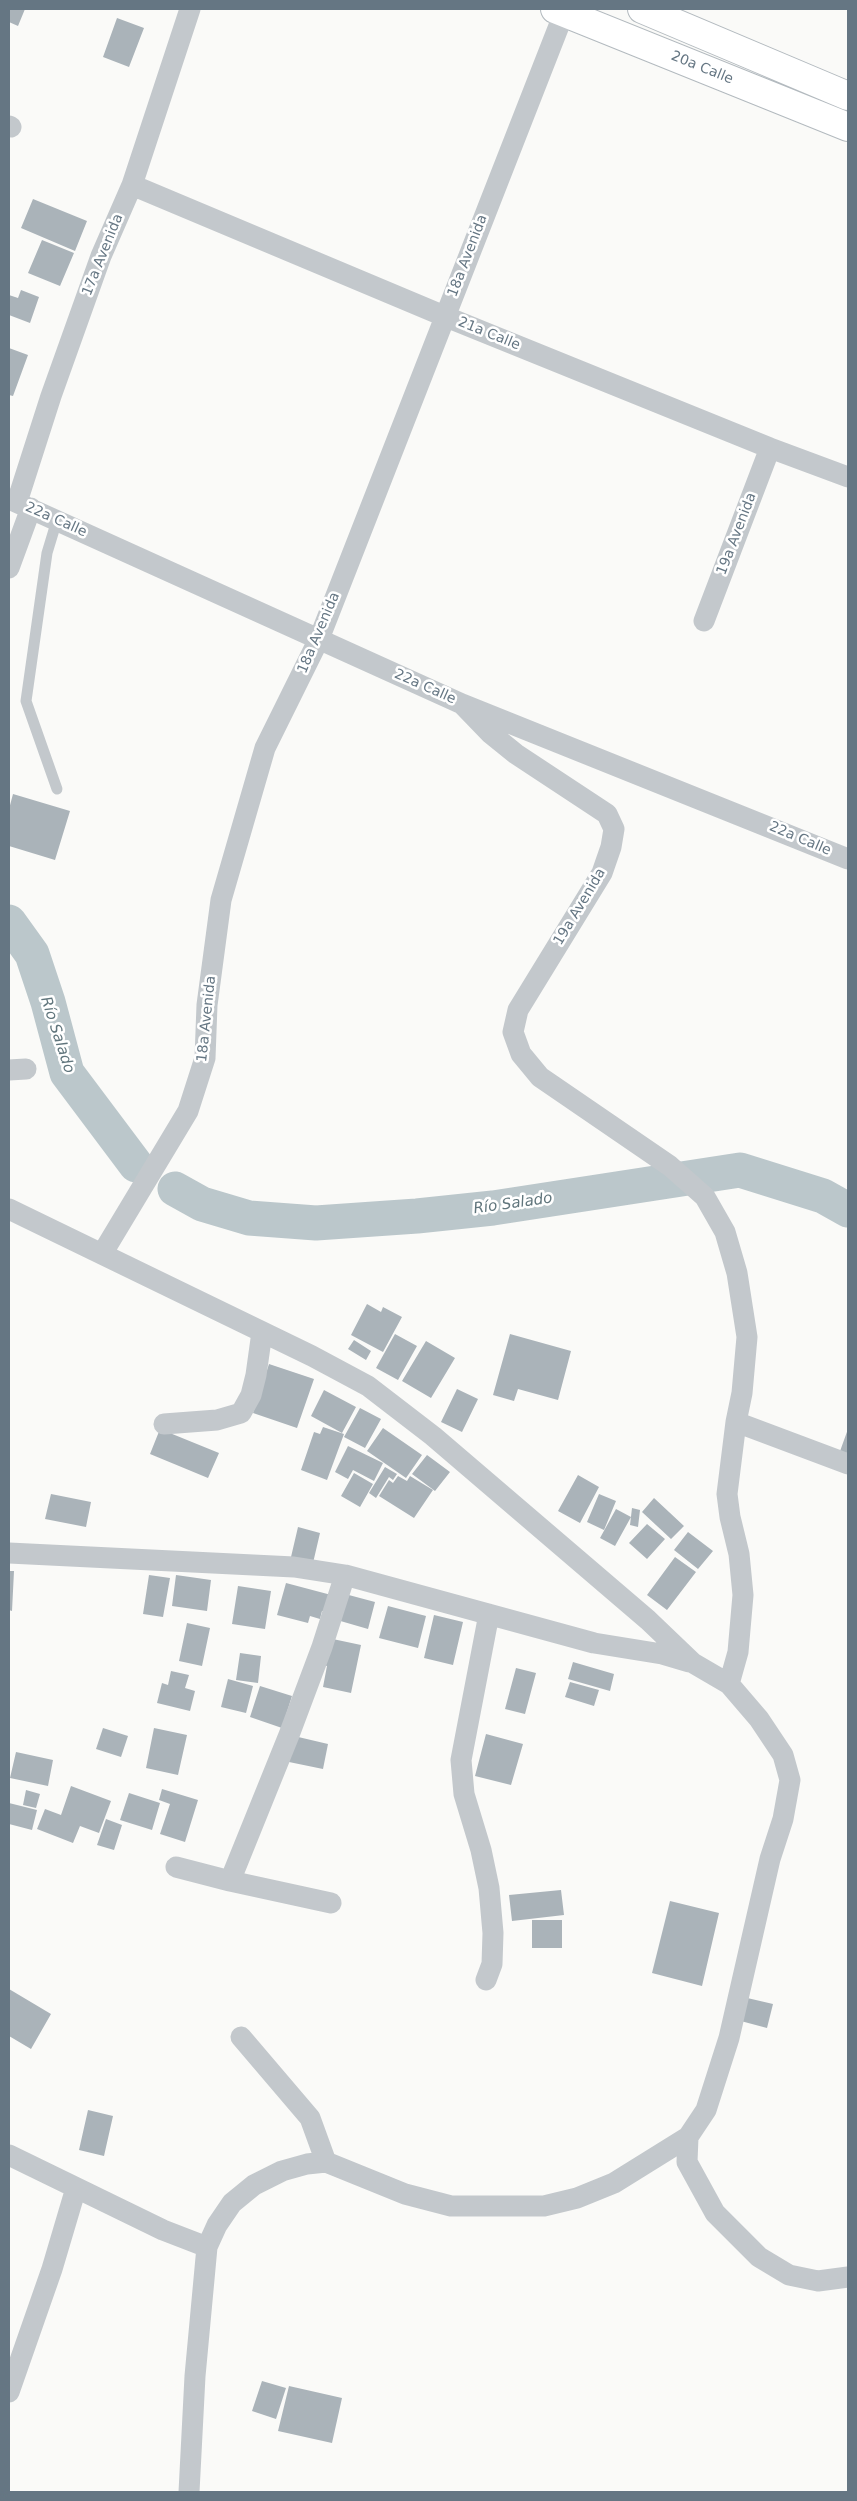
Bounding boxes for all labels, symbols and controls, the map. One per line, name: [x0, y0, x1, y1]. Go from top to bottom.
street label: 20a Calle: [668, 48, 736, 88]
street label: 17a Avenida: [79, 212, 127, 298]
street label: 18a Avenida: [445, 213, 491, 299]
street label: 21a Calle: [455, 314, 523, 354]
street label: 19a Avenida: [714, 491, 760, 577]
street label: 22a Calle: [23, 499, 89, 541]
street label: 18a Avenida: [294, 590, 344, 676]
street label: 22a Calle: [392, 666, 458, 708]
street label: 22a Calle: [767, 818, 833, 860]
street label: 19a Avenida: [550, 866, 610, 948]
street label: 18a Avenida: [194, 975, 220, 1063]
water label: Río Salado: [36, 995, 78, 1075]
water label: Río Salado: [472, 1190, 554, 1218]

